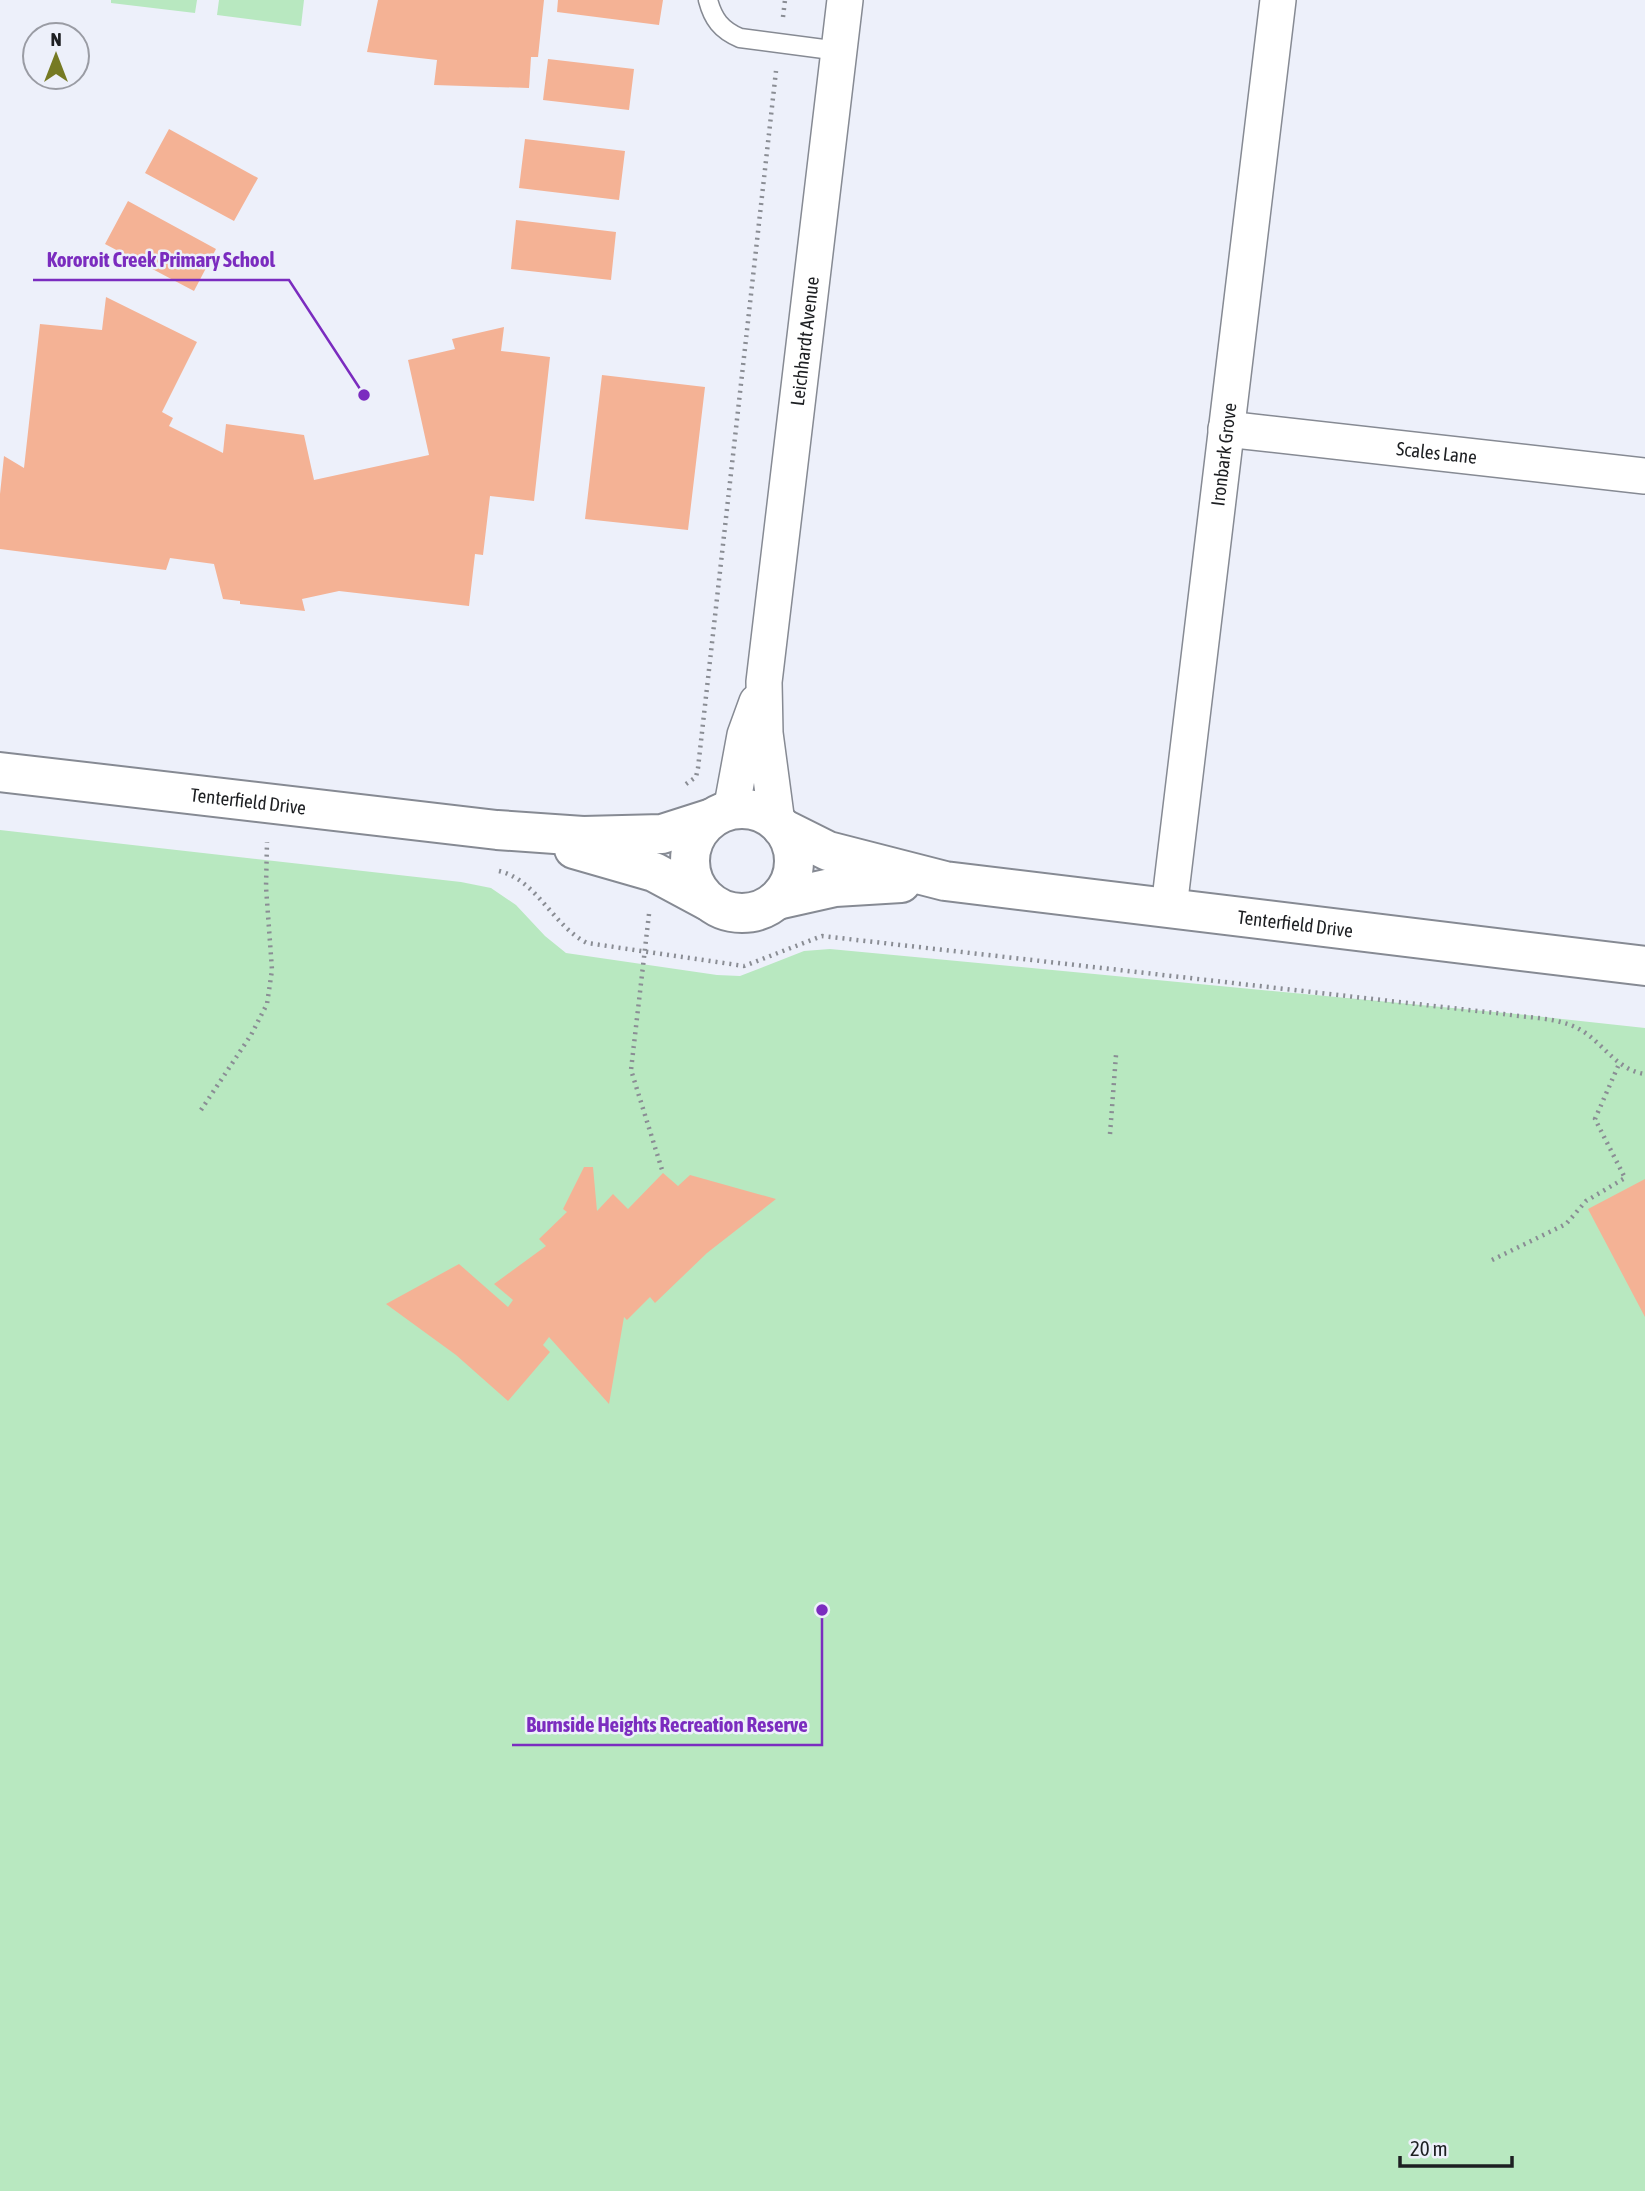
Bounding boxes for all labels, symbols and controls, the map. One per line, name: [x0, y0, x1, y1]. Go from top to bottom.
north arrow: [21, 21, 91, 91]
text: N: [50, 28, 62, 50]
callout: Kororoit Creek Primary School: [33, 238, 289, 280]
text: Kororoit Creek Primary School: [47, 247, 276, 271]
street label: Leichhardt Avenue: [786, 275, 823, 407]
street label: Ironbark Grove: [1206, 401, 1241, 507]
street label: Scales Lane: [1395, 437, 1478, 468]
street label: Tenterfield Drive: [189, 783, 307, 819]
street label: Tenterfield Drive: [1236, 906, 1354, 941]
callout: Burnside Heights Recreation Reserve: [512, 1703, 822, 1745]
text: Burnside Heights Recreation Reserve: [526, 1712, 808, 1736]
scale bar: [1400, 2124, 1512, 2168]
text: 20 m: [1410, 2136, 1448, 2160]

